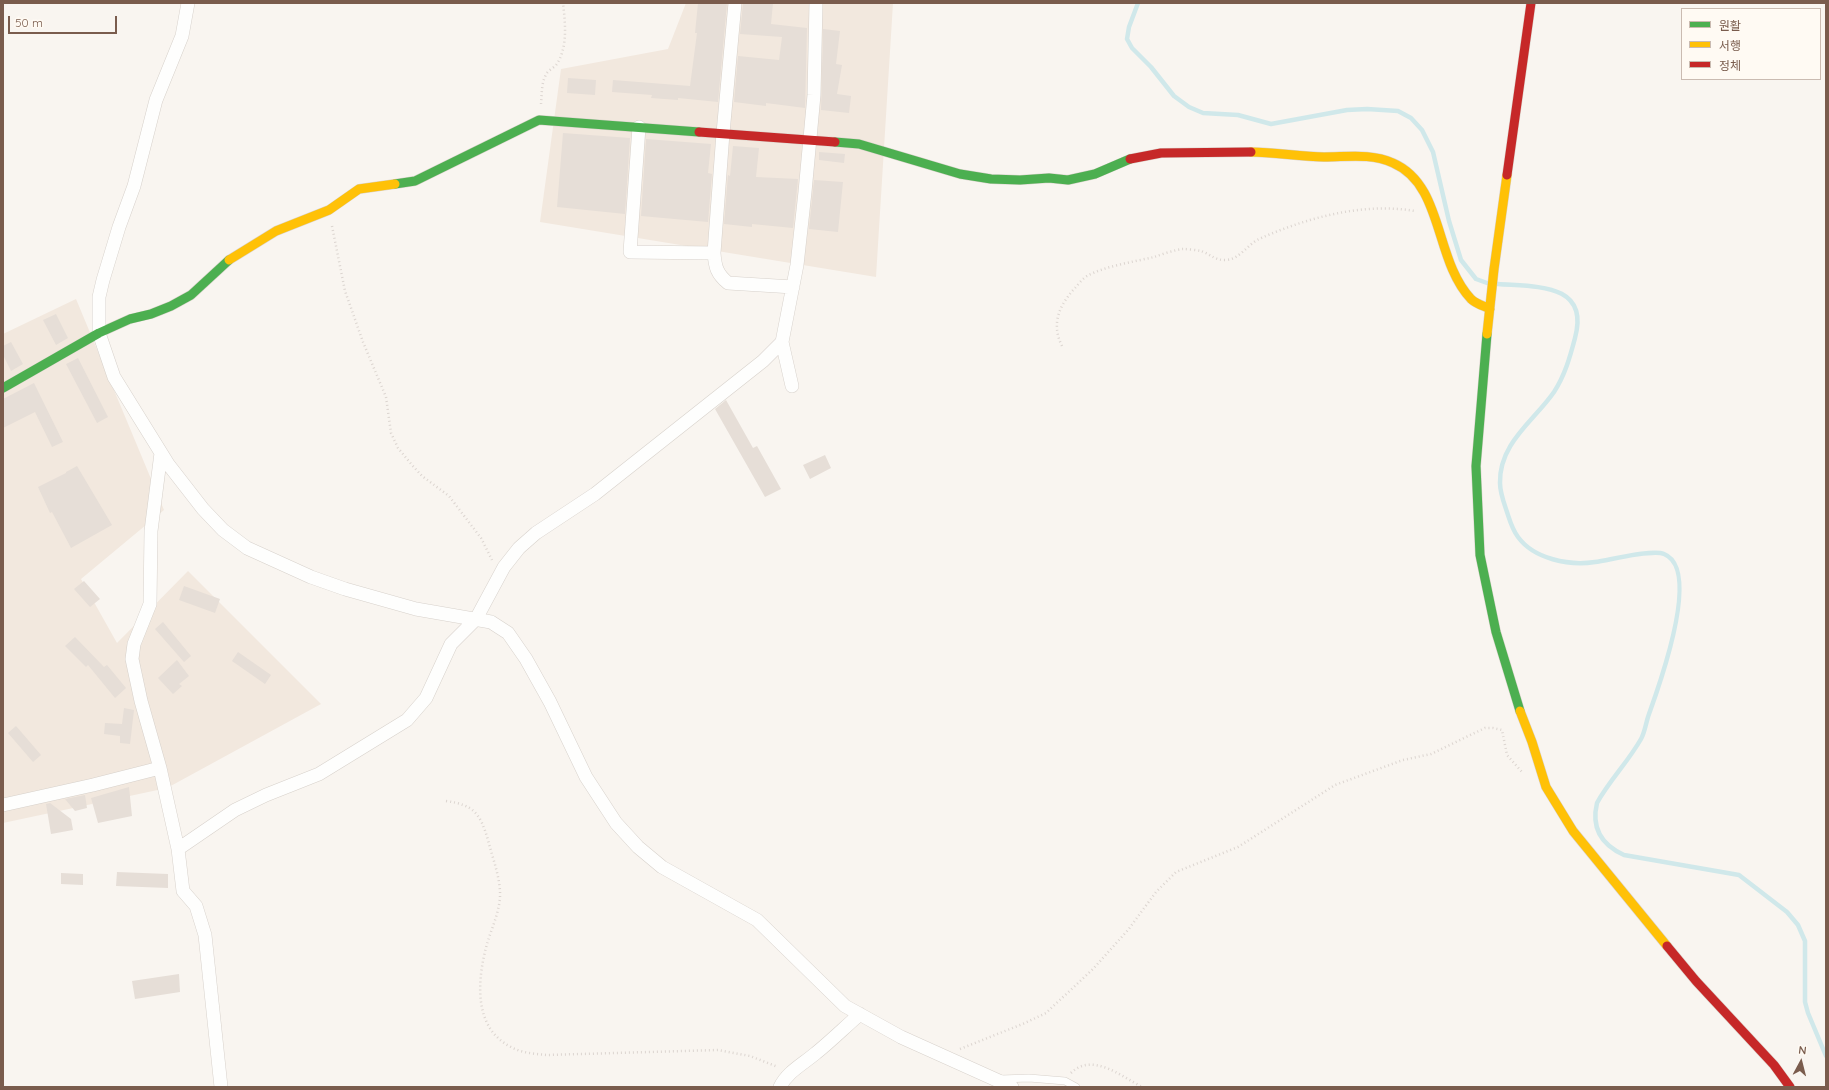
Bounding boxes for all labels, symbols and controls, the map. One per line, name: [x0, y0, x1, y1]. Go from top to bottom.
scale bar: [10, 8, 119, 34]
legend: [1681, 8, 1821, 80]
text: 50 m: [15, 15, 43, 30]
text: 원활: [1719, 18, 1741, 33]
text: 서행: [1719, 38, 1741, 53]
text: 정체: [1719, 58, 1741, 73]
north arrow: [1781, 1042, 1821, 1082]
text: N: [1798, 1043, 1807, 1058]

